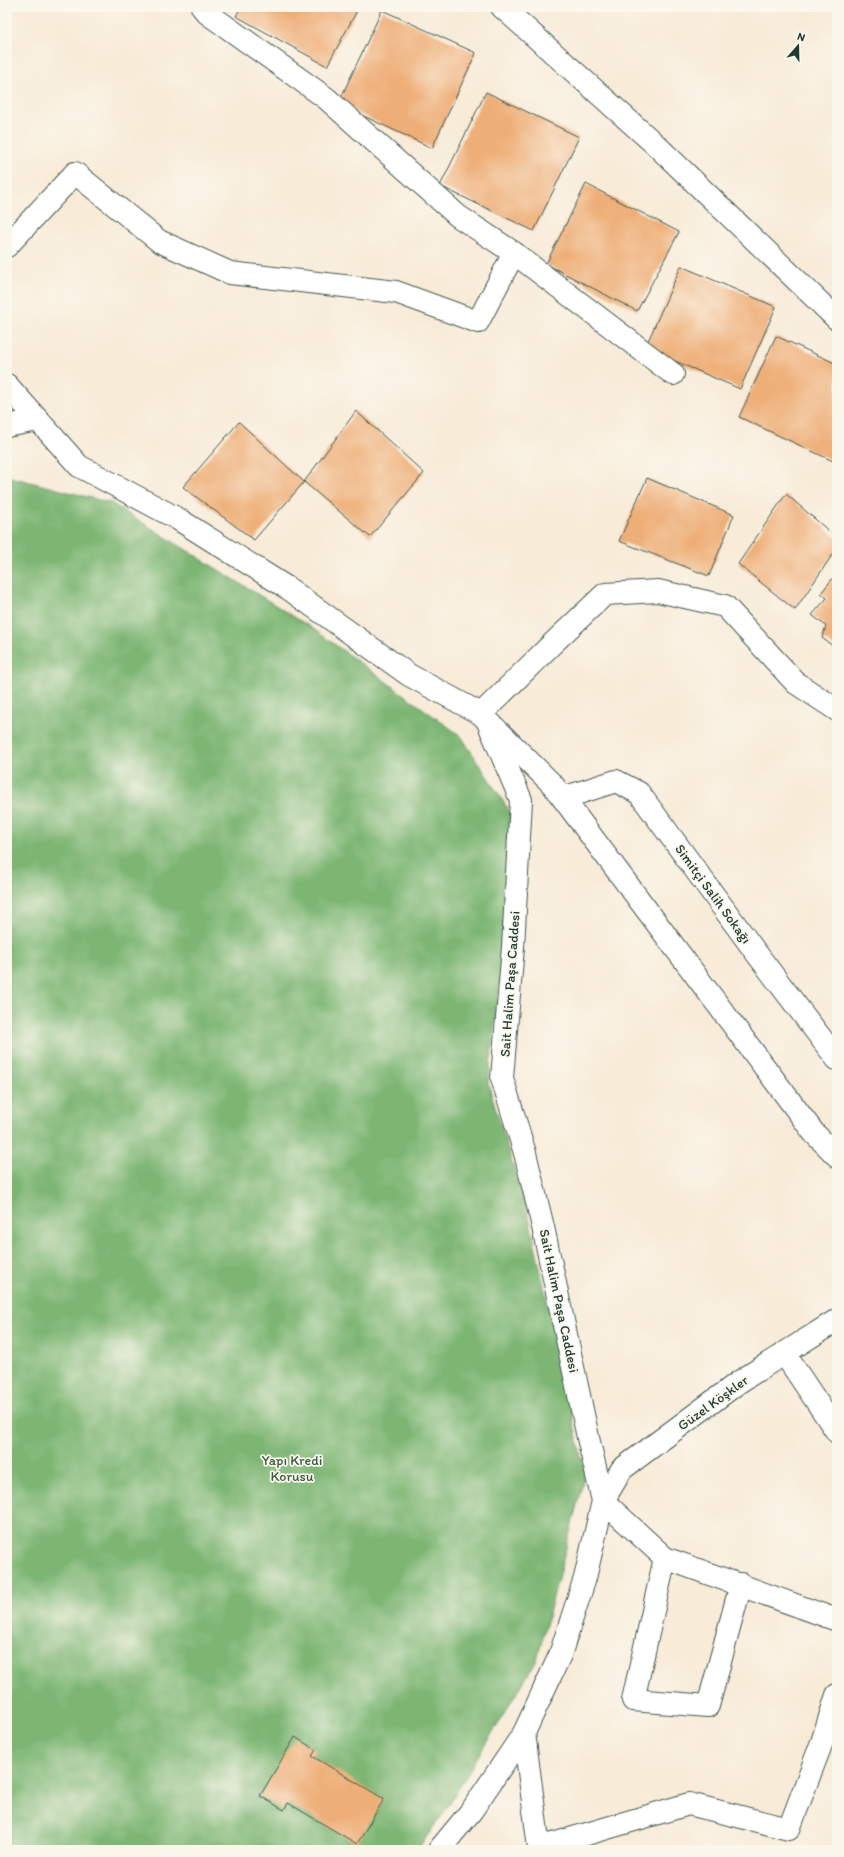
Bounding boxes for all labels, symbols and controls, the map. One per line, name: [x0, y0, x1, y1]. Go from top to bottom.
north arrow: [778, 26, 818, 66]
text: N: [796, 30, 807, 44]
street label: Simitçi Salih Sokağı: [671, 841, 755, 947]
street label: Sait Halim Paşa Caddesi: [496, 910, 524, 1058]
street label: Sait Halim Paşa Caddesi: [535, 1228, 583, 1374]
street label: Güzel Köşkler: [674, 1371, 752, 1434]
park label: Yapı Kredi Korusu: [262, 1452, 322, 1485]

